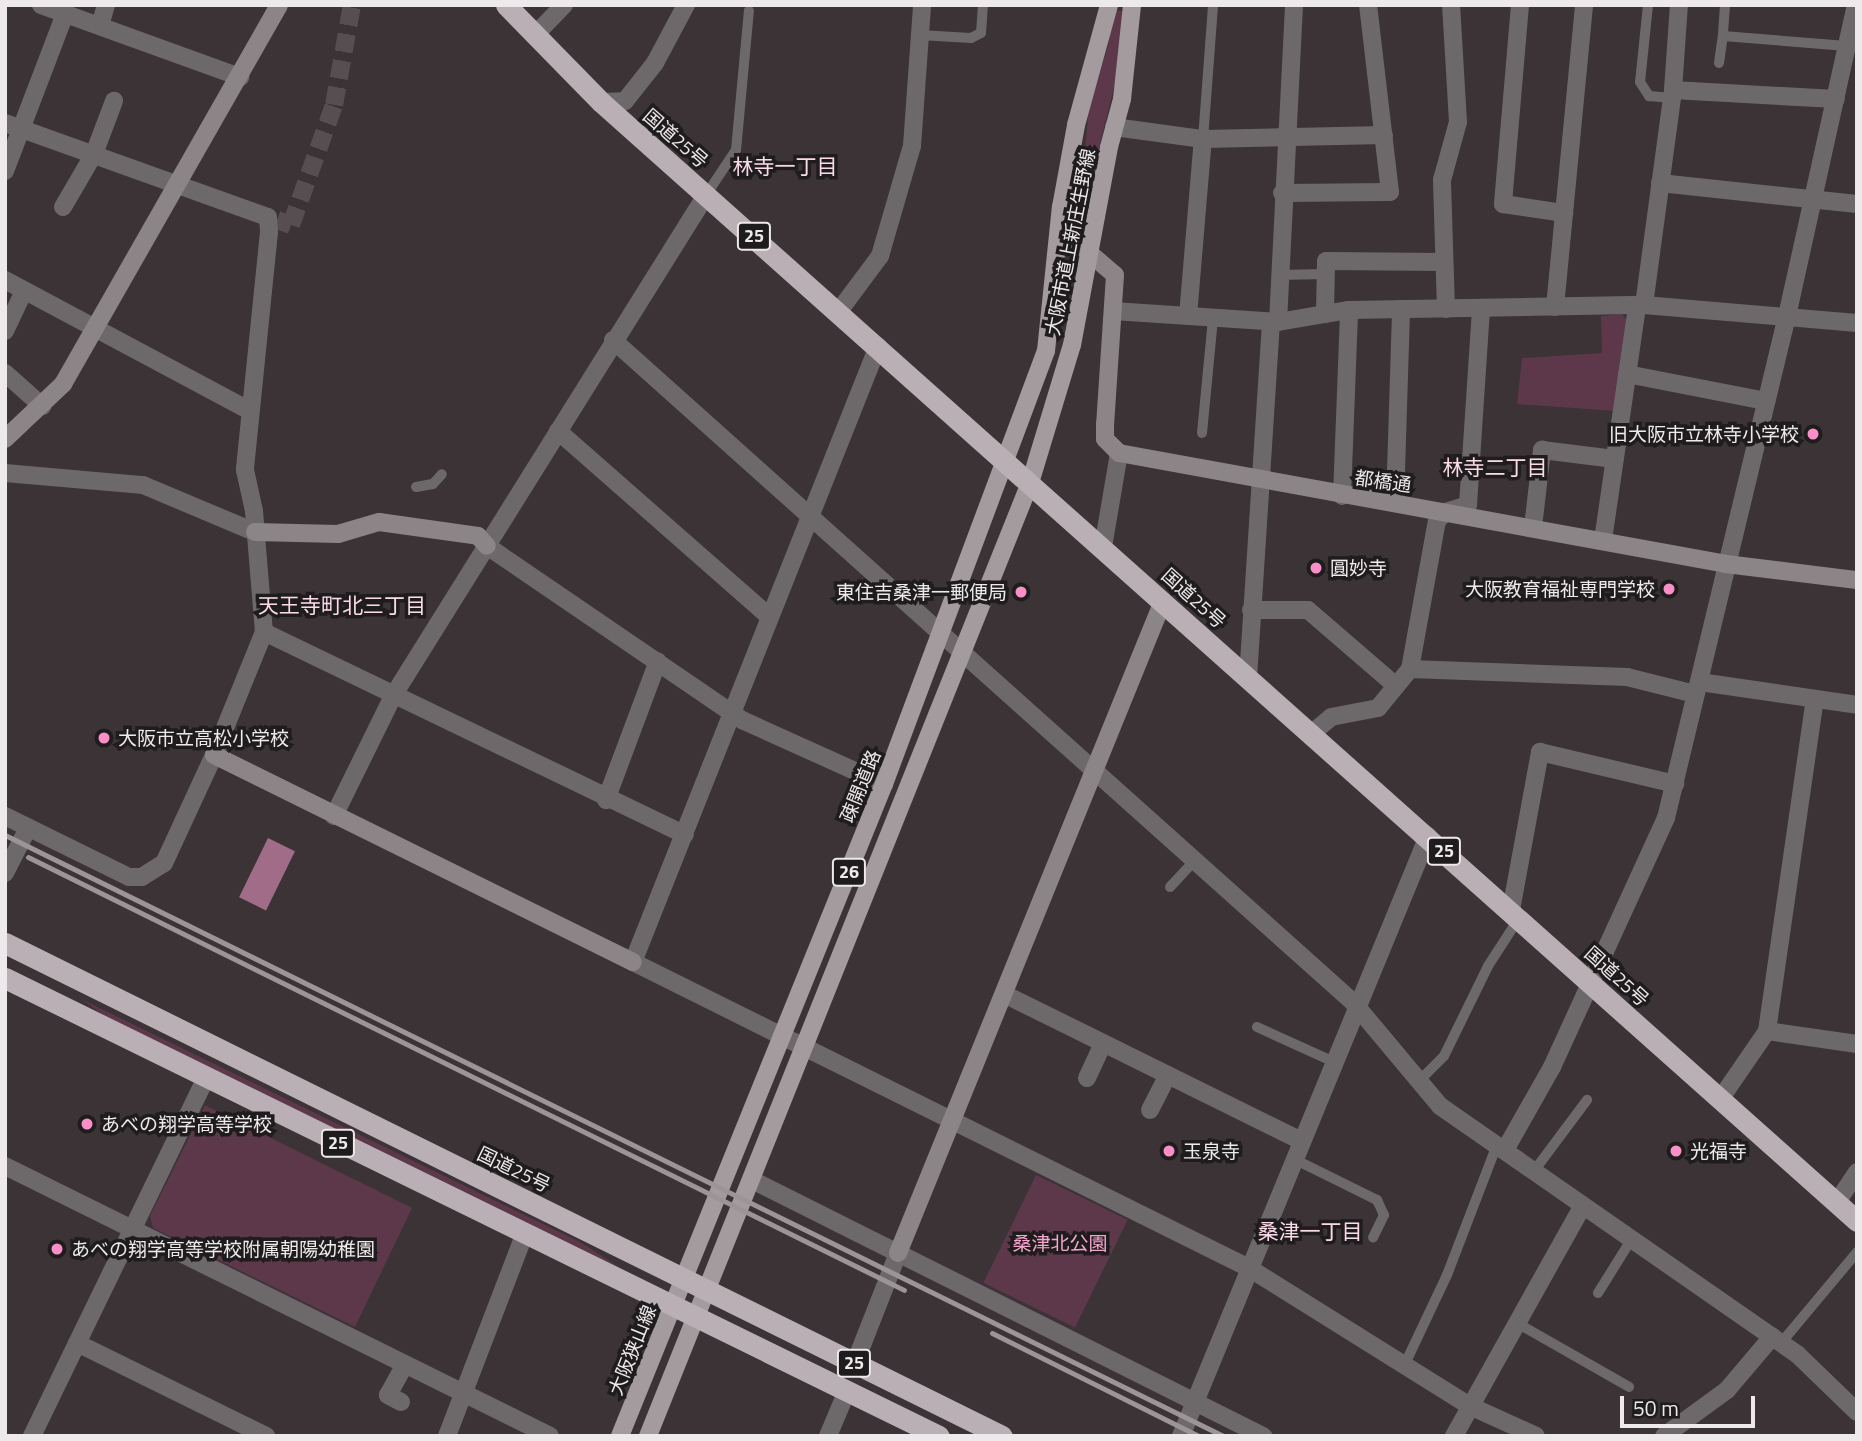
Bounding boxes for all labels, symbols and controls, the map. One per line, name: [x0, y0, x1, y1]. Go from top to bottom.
street label: 国道25号: [639, 104, 713, 172]
street label: 大阪市道上新庄生野線: [1041, 147, 1099, 337]
district label: 林寺一丁目: [733, 153, 837, 179]
road number: 25: [736, 222, 772, 250]
place label: 旧大阪市立林寺小学校: [1609, 423, 1799, 445]
marker: 旧大阪市立林寺小学校: [1805, 426, 1821, 442]
district label: 林寺二丁目: [1443, 454, 1547, 480]
street label: 都橋通: [1353, 466, 1413, 496]
place label: 圓妙寺: [1330, 557, 1387, 579]
marker: 圓妙寺: [1308, 560, 1324, 576]
street label: 国道25号: [1157, 563, 1231, 633]
place label: 大阪教育福祉専門学校: [1465, 578, 1655, 600]
place label: 東住吉桑津一郵便局: [836, 581, 1007, 603]
marker: 大阪教育福祉専門学校: [1661, 581, 1677, 597]
marker: 東住吉桑津一郵便局: [1013, 584, 1029, 600]
district label: 天王寺町北三丁目: [258, 592, 426, 618]
place label: 大阪市立高松小学校: [118, 727, 289, 749]
marker: 大阪市立高松小学校: [96, 730, 112, 746]
street label: 疎開道路: [835, 746, 885, 826]
road number: 25: [1426, 836, 1462, 866]
road number: 26: [832, 858, 866, 886]
street label: 国道25号: [1580, 941, 1654, 1011]
place label: あべの翔学高等学校: [101, 1113, 272, 1135]
marker: あべの翔学高等学校: [79, 1116, 95, 1132]
road number: 25: [320, 1128, 356, 1158]
place label: 玉泉寺: [1183, 1140, 1240, 1162]
place label: 光福寺: [1690, 1140, 1747, 1162]
street label: 国道25号: [474, 1142, 554, 1196]
marker: 玉泉寺: [1161, 1143, 1177, 1159]
marker: 光福寺: [1668, 1143, 1684, 1159]
district label: 桑津一丁目: [1258, 1218, 1362, 1244]
park label: 桑津北公園: [1013, 1232, 1107, 1254]
place label: あべの翔学高等学校附属朝陽幼稚園: [71, 1238, 375, 1260]
marker: あべの翔学高等学校附属朝陽幼稚園: [49, 1241, 65, 1257]
street label: 大阪狭山線: [604, 1302, 660, 1398]
road number: 25: [836, 1348, 872, 1378]
scale bar: [1624, 1382, 1759, 1426]
text: 50 m: [1633, 1392, 1679, 1424]

